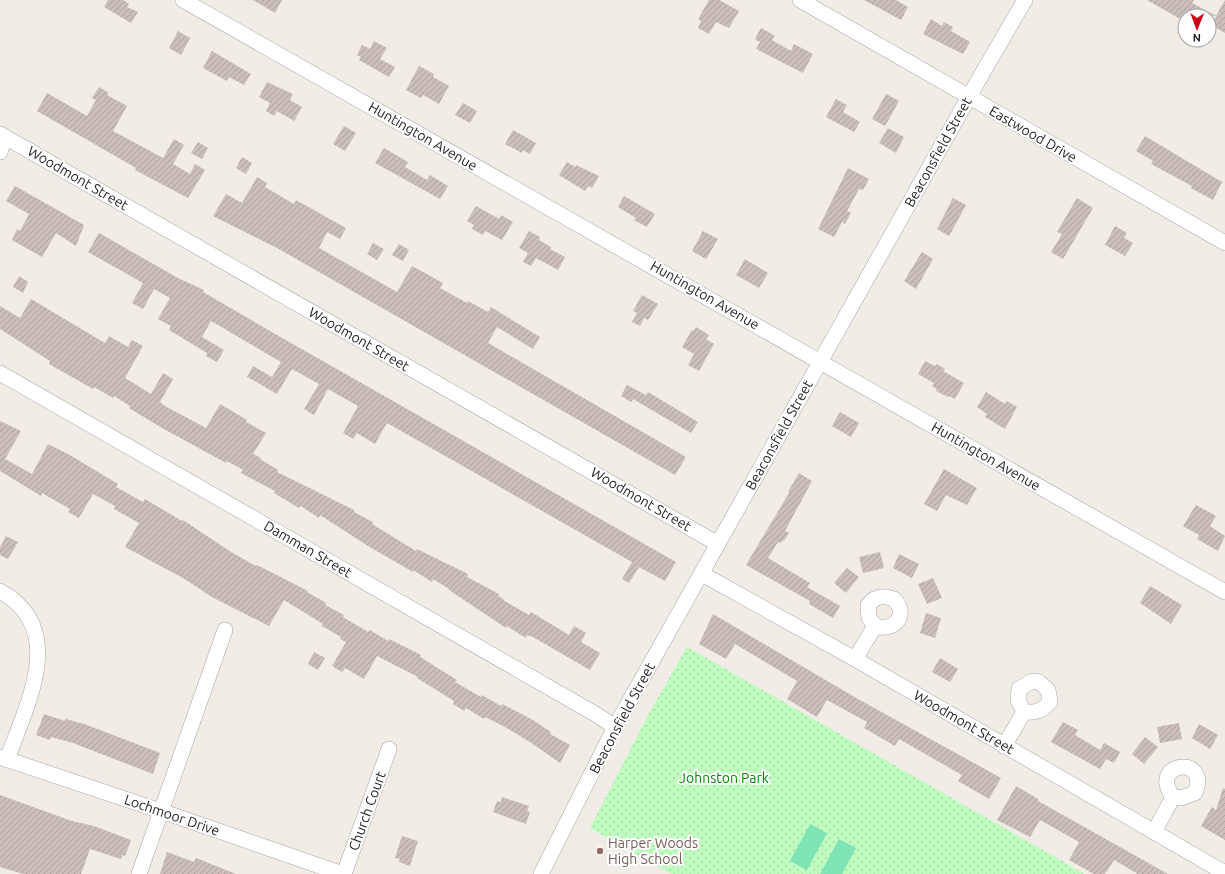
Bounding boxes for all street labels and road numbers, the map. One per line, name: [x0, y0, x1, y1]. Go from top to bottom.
street label: Beaconsfield Street: [901, 94, 975, 210]
street label: Huntington Avenue: [366, 98, 480, 174]
street label: Eastwood Drive: [986, 102, 1080, 166]
street label: Woodmont Street: [25, 143, 132, 214]
street label: Huntington Avenue: [648, 257, 762, 333]
street label: Woodmont Street: [306, 304, 413, 375]
street label: Beaconsfield Street: [742, 377, 816, 493]
street label: Huntington Avenue: [929, 418, 1043, 494]
street label: Woodmont Street: [588, 464, 695, 535]
street label: Damman Street: [261, 517, 355, 581]
street label: Beaconsfield Street: [586, 659, 658, 776]
street label: Woodmont Street: [911, 687, 1018, 758]
street label: Church Court: [345, 769, 389, 853]
street label: Lochmoor Drive: [122, 791, 222, 839]

